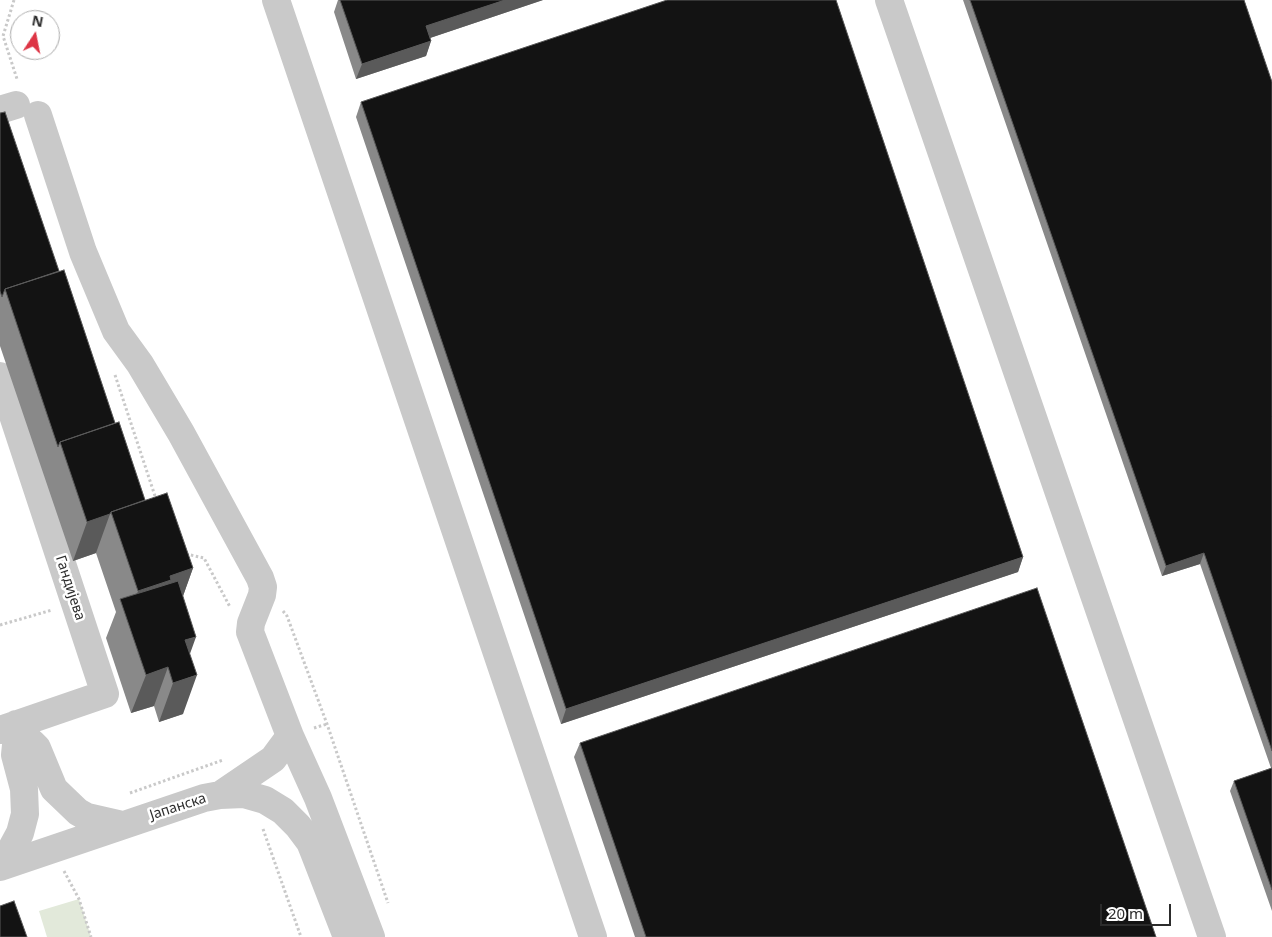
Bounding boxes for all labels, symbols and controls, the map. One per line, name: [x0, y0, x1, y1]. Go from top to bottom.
north arrow: [10, 10, 60, 60]
text: N: [30, 10, 45, 31]
street label: Гандијева: [52, 553, 88, 623]
street label: Јапанска: [148, 790, 208, 824]
scale bar: [1102, 894, 1173, 926]
text: 20 m: [1108, 903, 1143, 923]

